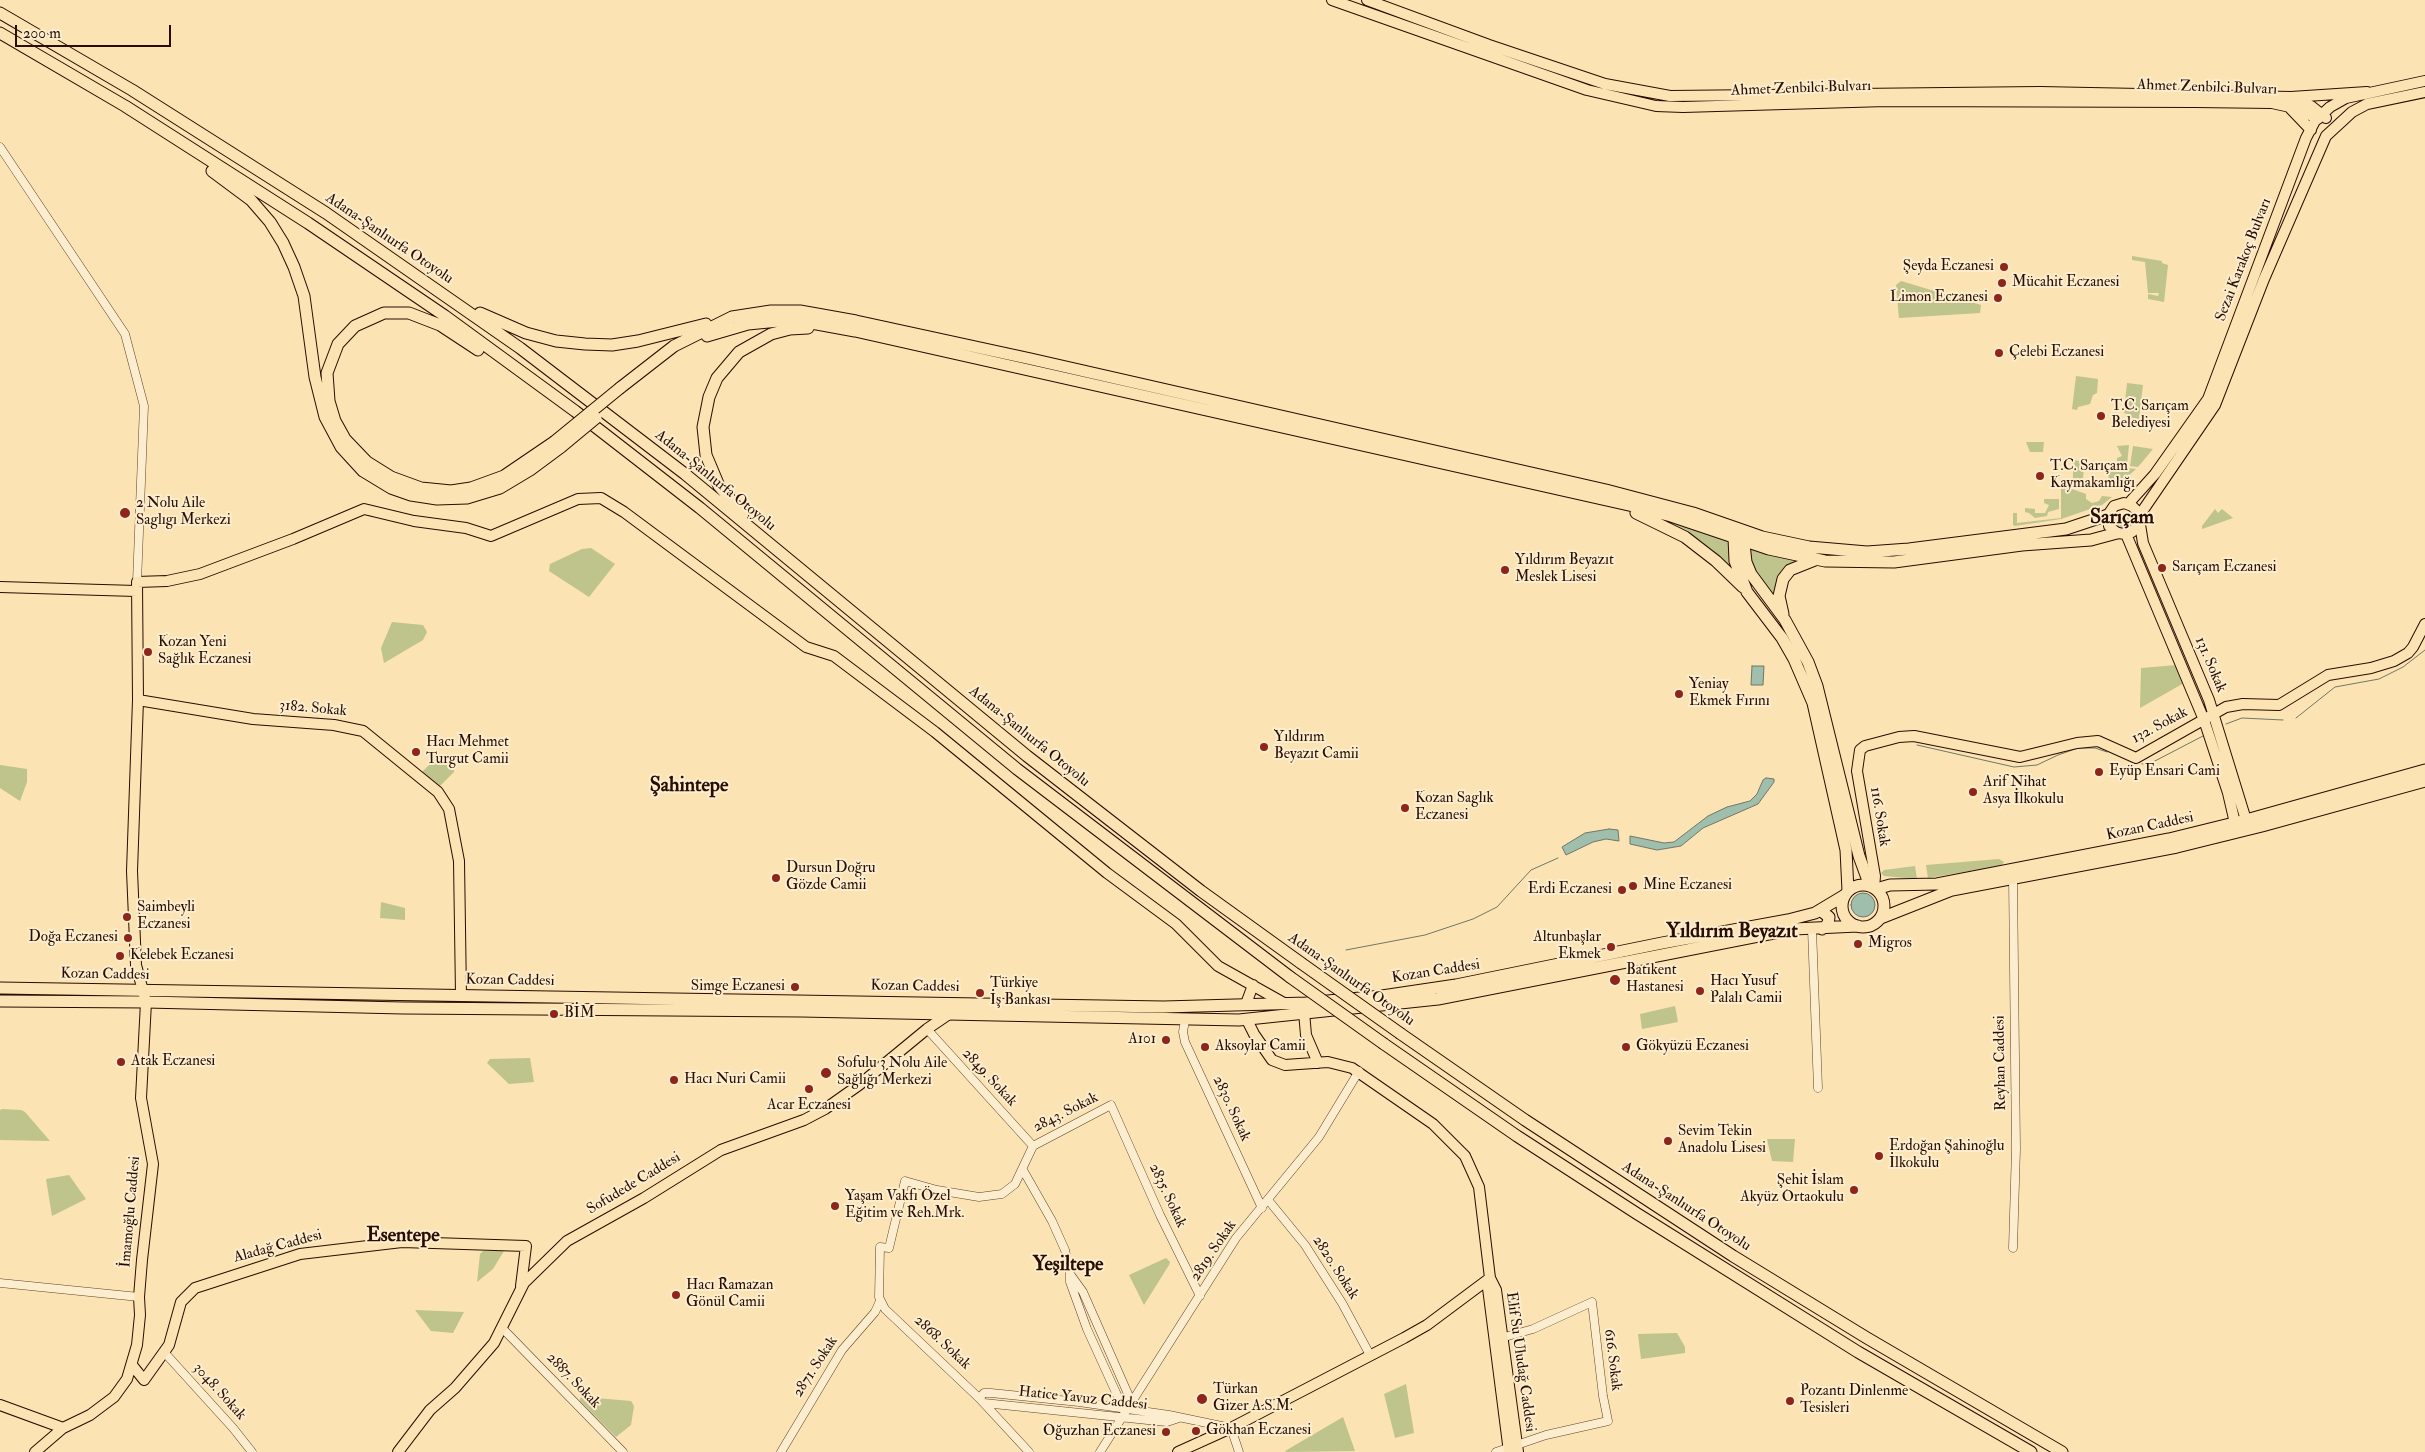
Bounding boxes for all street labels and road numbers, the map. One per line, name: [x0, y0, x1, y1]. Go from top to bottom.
street label: Ahmet Zenbilci Bulvarı: [2137, 77, 2277, 99]
street label: Ahmet Zenbilci Bulvarı: [1731, 78, 1871, 100]
street label: Adana-Şanlıurfa Otoyolu: [322, 190, 456, 288]
street label: Sezai Karakoç Bulvarı: [2212, 196, 2276, 324]
street label: Adana-Şanlıurfa Otoyolu: [651, 427, 779, 535]
street label: 131. Sokak: [2190, 635, 2230, 695]
street label: Adana-Şanlıurfa Otoyolu: [965, 683, 1093, 791]
street label: 3182. Sokak: [278, 697, 348, 721]
street label: 132. Sokak: [2129, 704, 2191, 748]
street label: 116. Sokak: [1865, 786, 1893, 848]
street label: Kozan Caddesi: [2105, 809, 2195, 845]
street label: Adana-Şanlıurfa Otoyolu: [1284, 930, 1418, 1030]
street label: Kozan Caddesi: [1391, 956, 1481, 988]
street label: Kozan Caddesi: [60, 965, 150, 985]
street label: Kozan Caddesi: [465, 971, 555, 991]
street label: Kozan Caddesi: [870, 977, 960, 997]
street label: Reyhan Caddesi: [1991, 1015, 2011, 1111]
street label: 2849. Sokak: [958, 1045, 1020, 1111]
street label: 2830. Sokak: [1208, 1073, 1254, 1145]
street label: 2843. Sokak: [1031, 1089, 1101, 1137]
street label: Sofudede Caddesi: [584, 1149, 684, 1219]
street label: İmamoğlu Caddesi: [117, 1155, 145, 1269]
street label: Adana-Şanlıurfa Otoyolu: [1618, 1159, 1754, 1255]
street label: 2835. Sokak: [1144, 1161, 1190, 1231]
street label: 2819. Sokak: [1187, 1217, 1241, 1285]
street label: Aladağ Caddesi: [232, 1227, 324, 1267]
street label: 2820. Sokak: [1308, 1233, 1362, 1303]
street label: Elif Su Uludağ Caddesi: [1501, 1291, 1539, 1433]
street label: 2868. Sokak: [910, 1312, 974, 1374]
street label: 616. Sokak: [1599, 1328, 1625, 1392]
street label: 2871. Sokak: [790, 1333, 842, 1401]
street label: 2887. Sokak: [542, 1349, 604, 1413]
street label: 3048. Sokak: [189, 1360, 249, 1424]
street label: Hatice Yavuz Caddesi: [1018, 1383, 1148, 1415]

